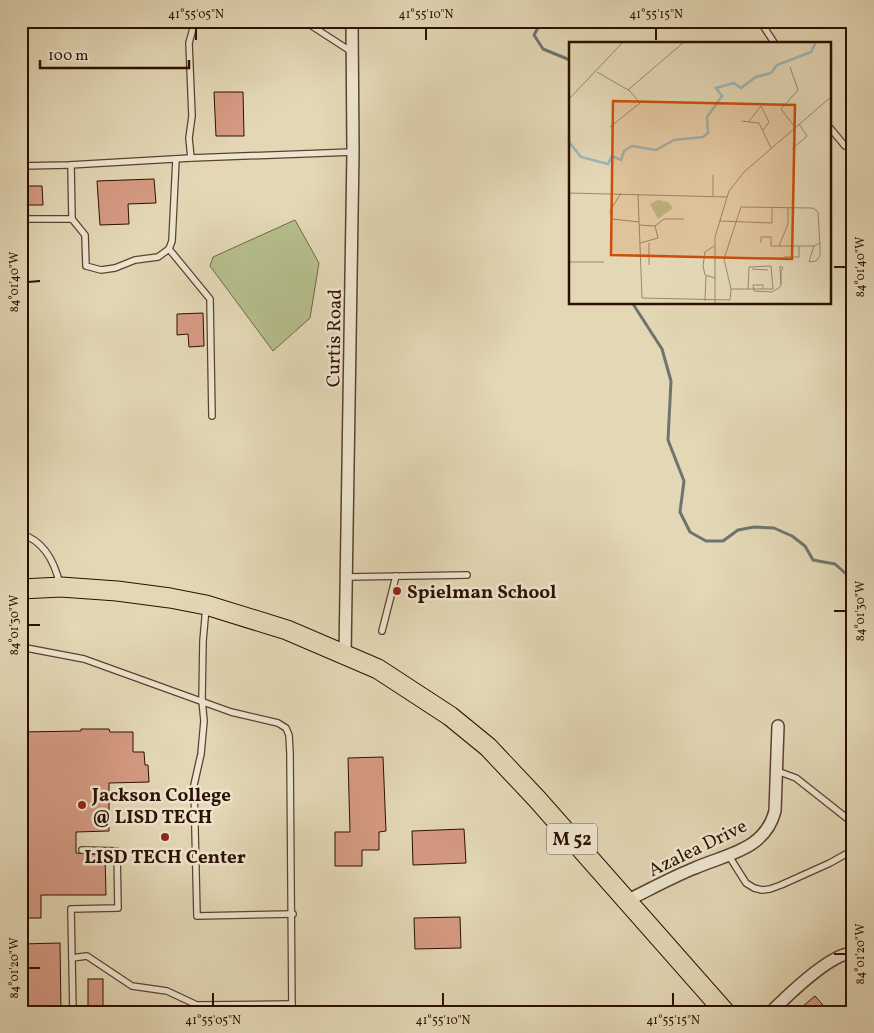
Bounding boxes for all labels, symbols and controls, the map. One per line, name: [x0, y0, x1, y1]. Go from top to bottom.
text: 41°55'05"N: [168, 7, 224, 23]
text: 41°55'10"N: [399, 7, 454, 23]
text: 41°55'15"N: [629, 7, 683, 23]
scale bar: [40, 38, 189, 70]
inset map: [569, 42, 832, 305]
text: 100 m: [48, 46, 88, 67]
text: 84°01'40"W: [853, 237, 869, 297]
text: 84°01'40"W: [7, 252, 23, 312]
street label: Curtis Road: [321, 289, 349, 387]
place label: Spielman School: [407, 580, 557, 606]
text: 84°01'30"W: [853, 581, 869, 641]
marker: Spielman School: [391, 585, 403, 597]
text: 84°01'30"W: [7, 595, 23, 655]
place label: Jackson College @ LISD TECH: [91, 783, 231, 831]
marker: Jackson College @ LISD TECH: [76, 799, 88, 811]
street label: Azalea Drive: [644, 814, 752, 884]
road number: M 52: [547, 824, 597, 854]
marker: LISD TECH Center: [159, 831, 171, 843]
place label: LISD TECH Center: [84, 845, 246, 871]
text: 84°01'20"W: [853, 924, 869, 984]
text: 84°01'20"W: [7, 938, 23, 998]
text: 41°55'05"N: [185, 1013, 241, 1029]
text: 41°55'10"N: [416, 1013, 471, 1029]
text: 41°55'15"N: [646, 1013, 700, 1029]

